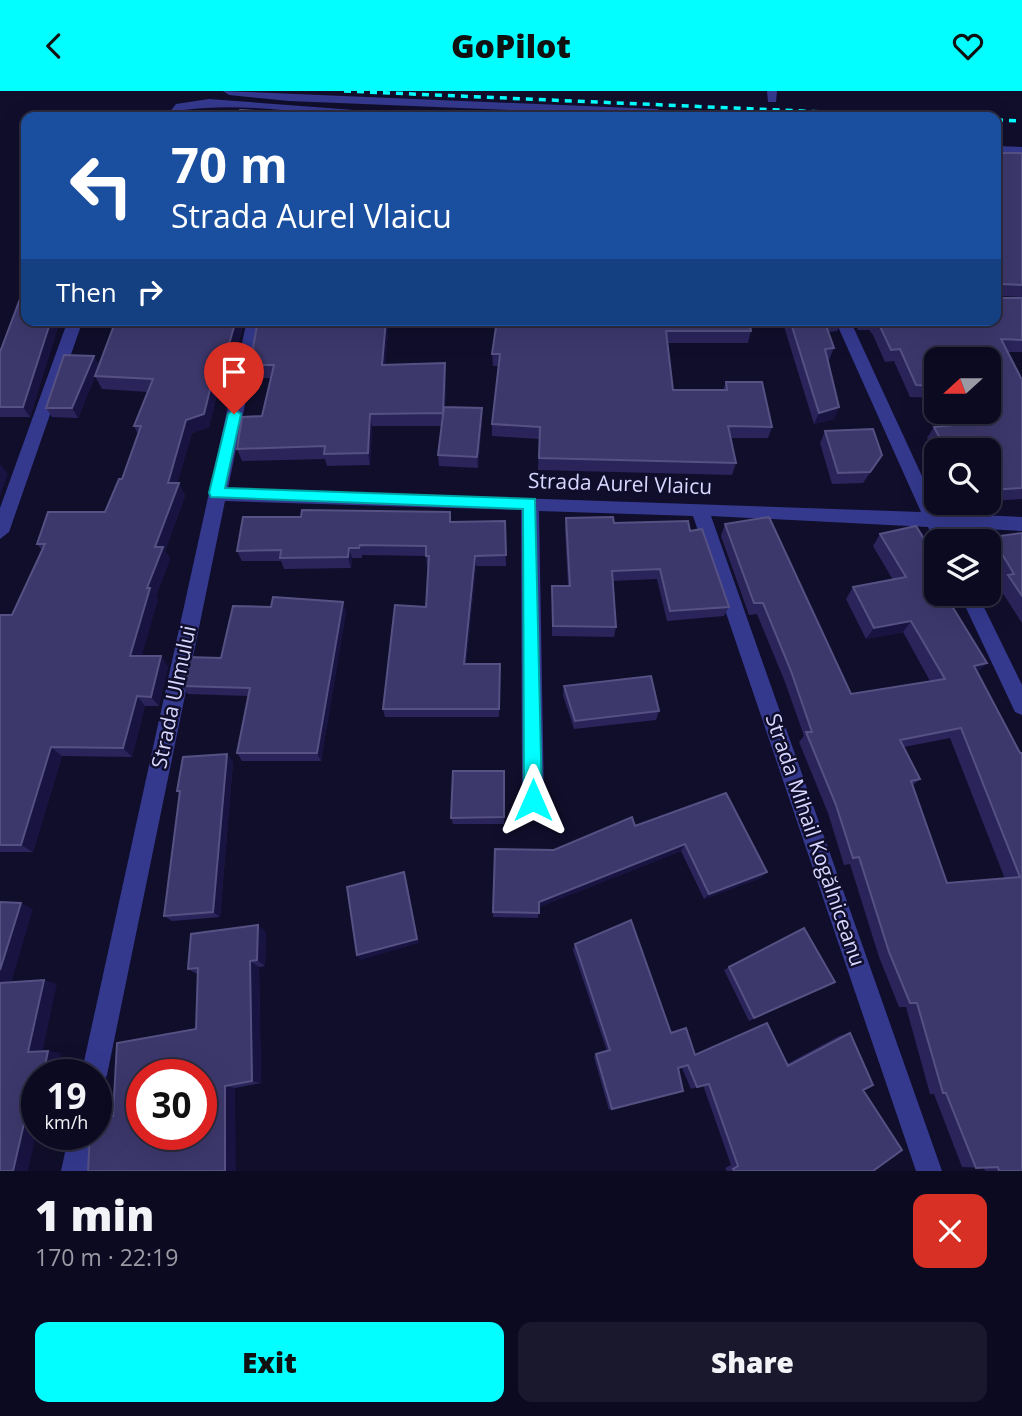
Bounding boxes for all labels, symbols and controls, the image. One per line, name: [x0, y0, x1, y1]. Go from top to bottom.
text: GoPilot: [451, 24, 571, 67]
icon: back: [35, 27, 73, 65]
icon: heart: [949, 27, 987, 65]
text: 70 m: [171, 131, 288, 197]
icon: left: [56, 140, 147, 231]
text: Strada Aurel Vlaicu: [171, 194, 452, 237]
icon: right: [131, 273, 169, 311]
text: Then: [56, 274, 117, 310]
pin: [204, 342, 264, 414]
north arrow: [924, 347, 1001, 423]
map controls: [924, 347, 1001, 606]
icon: arrive: [215, 353, 253, 391]
button: search: [924, 438, 1001, 515]
street label: Strada Aurel Vlaicu: [527, 466, 713, 500]
button: layers: [924, 529, 1001, 606]
street label: Strada Ulmului: [144, 623, 202, 771]
street label: Strada Mihail Kogălniceanu: [760, 710, 872, 970]
position arrow: [496, 763, 570, 837]
speed limit sign: 30: [126, 1059, 217, 1150]
text: 19: [46, 1072, 87, 1119]
text: km/h: [45, 1110, 88, 1134]
text: 1 min: [35, 1186, 154, 1243]
button: close: [913, 1194, 987, 1268]
text: 170 m · 22:19: [35, 1241, 178, 1273]
button: Exit: [35, 1322, 504, 1402]
button: Share: [518, 1322, 987, 1402]

